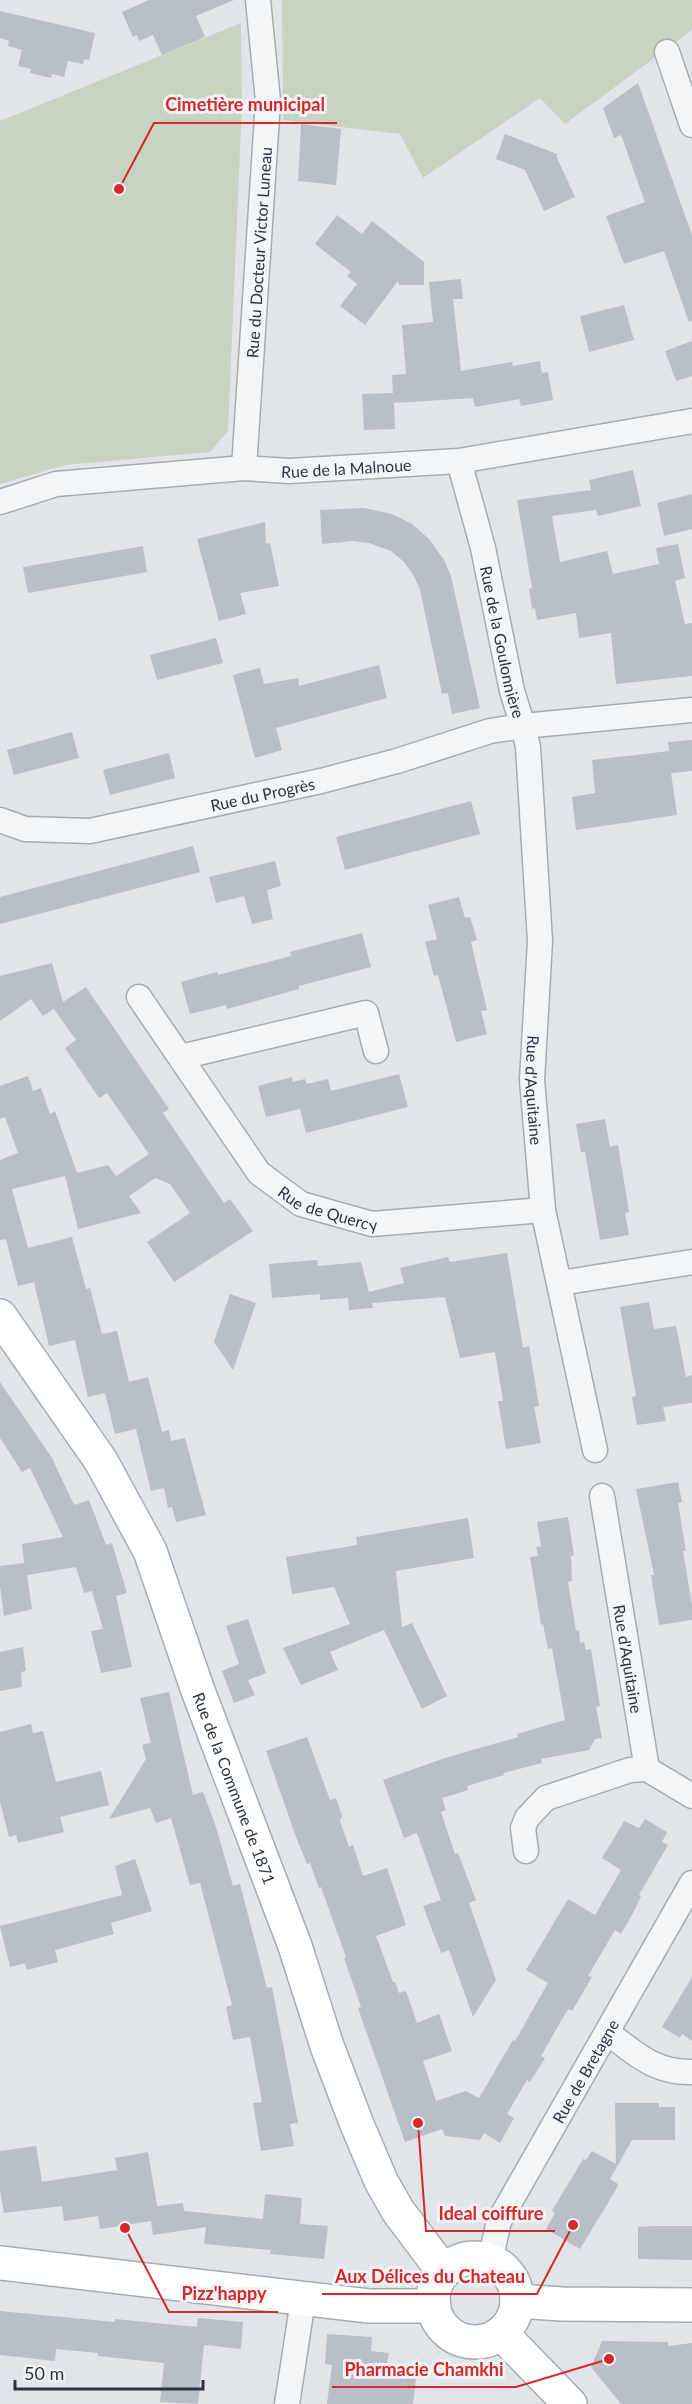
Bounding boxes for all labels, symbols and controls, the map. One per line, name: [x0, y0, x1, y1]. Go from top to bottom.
callout: Cimetière municipal: [154, 87, 337, 123]
text: Cimetière municipal: [165, 93, 325, 115]
street label: Rue du Docteur Victor Luneau: [242, 146, 274, 359]
street label: Rue de la Malnoue: [281, 454, 412, 481]
street label: Rue de la Goulonnière: [477, 564, 529, 720]
street label: Rue du Progrès: [208, 773, 316, 814]
street label: Rue d'Aquitaine: [522, 1035, 547, 1146]
street label: Rue de Quercy: [275, 1181, 379, 1234]
street label: Rue d'Aquitaine: [611, 1603, 647, 1715]
street label: Rue de la Commune de 1871: [190, 1689, 280, 1887]
street label: Rue de Bretagne: [548, 2016, 622, 2126]
callout: Ideal coiffure: [426, 2195, 555, 2231]
text: Ideal coiffure: [439, 2202, 544, 2224]
callout: Aux Délices du Chateau: [322, 2258, 537, 2294]
text: Aux Délices du Chateau: [334, 2265, 525, 2287]
callout: Pizz'happy: [169, 2276, 278, 2312]
text: Pizz'happy: [181, 2282, 267, 2304]
callout: Pharmacie Chamkhi: [332, 2351, 516, 2387]
scale bar: [15, 2353, 202, 2391]
text: Pharmacie Chamkhi: [344, 2358, 504, 2380]
text: 50 m: [24, 2362, 64, 2384]

